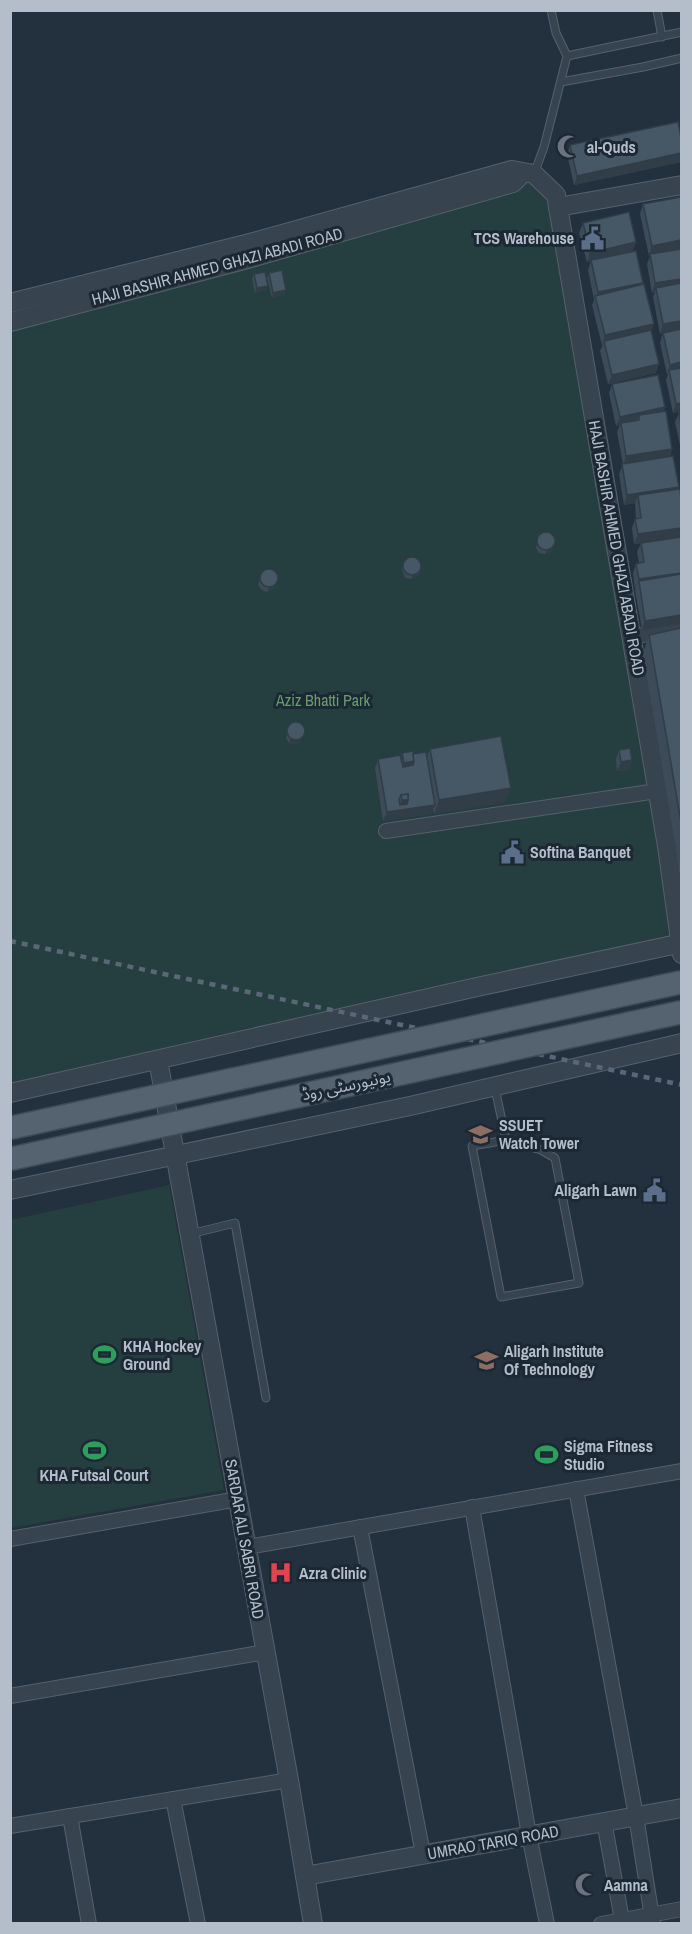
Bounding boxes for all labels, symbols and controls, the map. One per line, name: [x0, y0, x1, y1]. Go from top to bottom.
mosque icon: al-Quds: [556, 134, 582, 160]
place label: al-Quds: [587, 136, 636, 158]
street label: HAJI BASHIR AHMED GHAZI ABADI ROAD: [89, 222, 345, 310]
public building icon: TCS Warehouse: [579, 225, 605, 251]
place label: TCS Warehouse: [474, 227, 574, 249]
street label: HAJI BASHIR AHMED GHAZI ABADI ROAD: [584, 419, 650, 677]
park label: Aziz Bhatti Park: [275, 689, 370, 711]
public building icon: Softina Banquet: [499, 839, 525, 865]
place label: Softina Banquet: [530, 841, 631, 863]
street label: یونیورسٹی روڈ: [300, 1065, 392, 1105]
place label: SSUET Watch Tower: [499, 1114, 580, 1154]
school or university icon: SSUET Watch Tower: [468, 1121, 494, 1147]
public building icon: Aligarh Lawn: [642, 1177, 668, 1203]
place label: Aligarh Lawn: [555, 1179, 637, 1201]
place label: KHA Hockey Ground: [123, 1335, 202, 1375]
place label: Aligarh Institute Of Technology: [504, 1340, 604, 1380]
sports icon: KHA Hockey Ground: [92, 1342, 118, 1368]
school or university icon: Aligarh Institute Of Technology: [473, 1347, 499, 1373]
place label: Sigma Fitness Studio: [564, 1435, 653, 1475]
sports icon: KHA Futsal Court: [81, 1437, 107, 1463]
sports icon: Sigma Fitness Studio: [533, 1442, 559, 1468]
street label: SARDAR ALI SABRI ROAD: [220, 1457, 270, 1621]
place label: KHA Futsal Court: [40, 1464, 149, 1486]
hospital icon: Azra Clinic: [268, 1560, 294, 1586]
place label: Azra Clinic: [299, 1562, 367, 1584]
street label: UMRAO TARIQ ROAD: [426, 1820, 560, 1864]
mosque icon: Aamna: [573, 1872, 599, 1898]
place label: Aamna: [604, 1874, 648, 1896]

